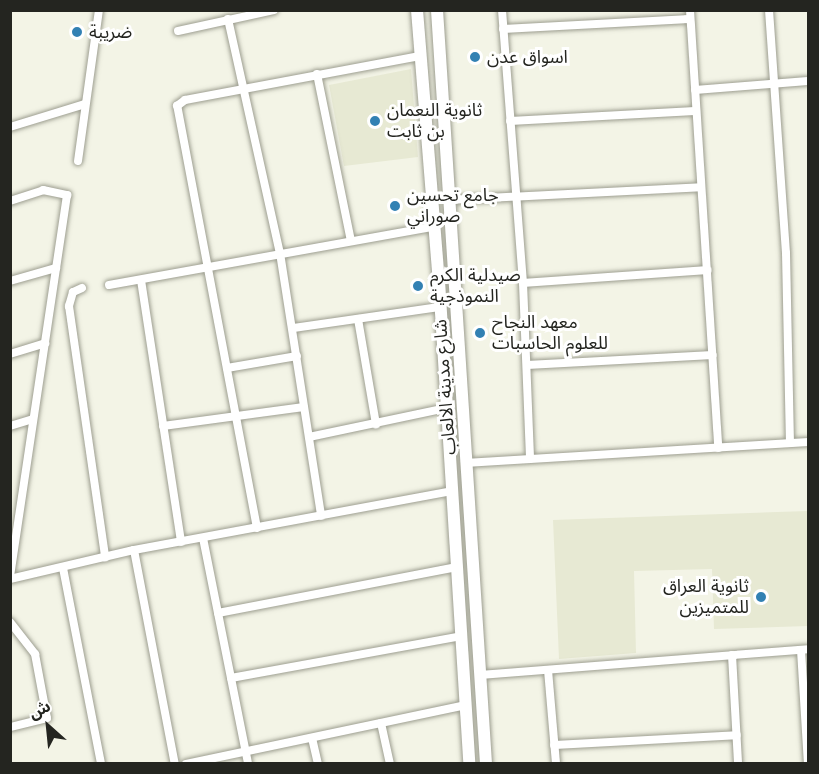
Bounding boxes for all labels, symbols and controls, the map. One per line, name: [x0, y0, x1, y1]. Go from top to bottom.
place label: ضريبة: [89, 21, 132, 43]
marker: ضريبة: [70, 25, 84, 39]
place label: اسواق عدن: [487, 46, 568, 68]
marker: اسواق عدن: [468, 50, 482, 64]
place label: ثانوية النعمان بن ثابت: [387, 100, 482, 142]
marker: ثانوية النعمان بن ثابت: [368, 114, 382, 128]
place label: جامع تحسين صوراني: [407, 185, 499, 228]
marker: جامع تحسين صوراني: [388, 199, 402, 213]
place label: صيدلية الكرم النموذجية: [430, 265, 521, 308]
marker: صيدلية الكرم النموذجية: [411, 279, 425, 293]
place label: معهد النجاح للعلوم الحاسبات: [492, 312, 608, 354]
street label: شارع مدينة الالعاب: [429, 318, 461, 456]
marker: معهد النجاح للعلوم الحاسبات: [473, 326, 487, 340]
place label: ثانوية العراق للمتميزين: [663, 576, 749, 618]
marker: ثانوية العراق للمتميزين: [754, 590, 768, 604]
text: ش: [25, 695, 54, 724]
north arrow: [18, 696, 78, 756]

